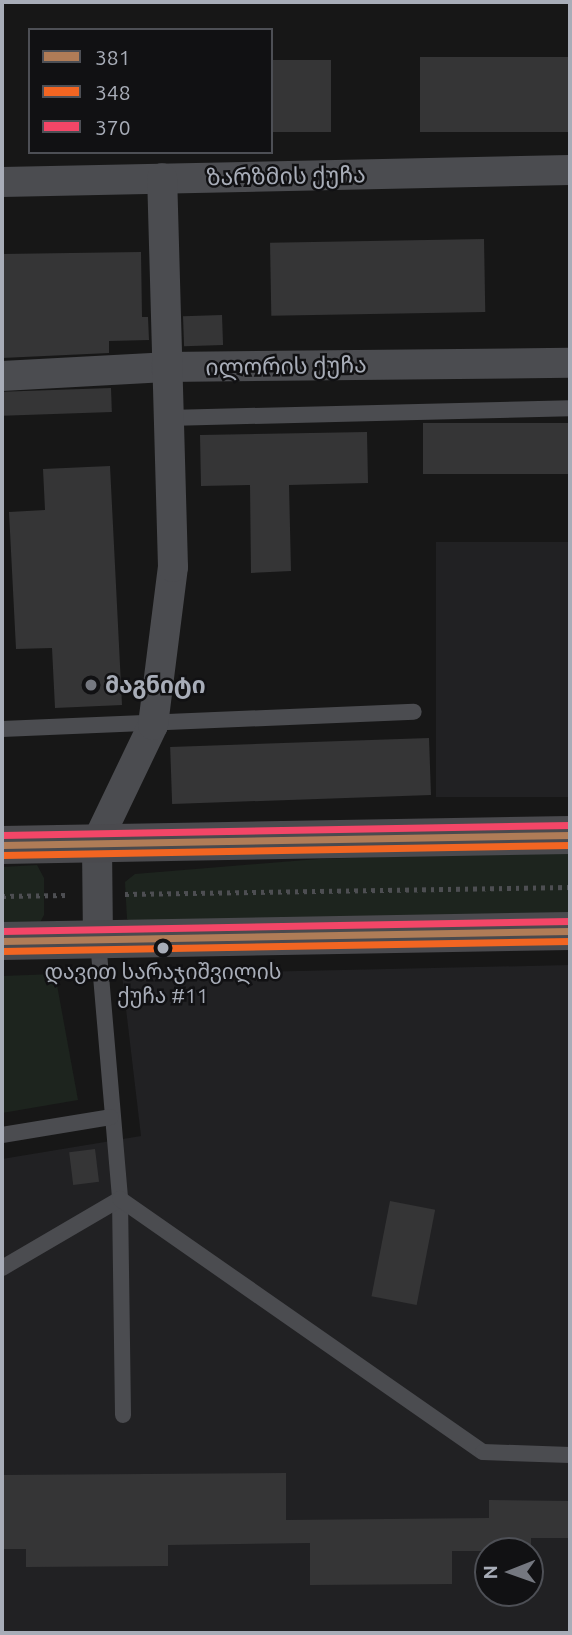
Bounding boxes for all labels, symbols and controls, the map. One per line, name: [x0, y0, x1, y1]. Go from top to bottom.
legend: [28, 28, 273, 154]
text: 381: [95, 45, 131, 69]
text: 348: [95, 80, 131, 104]
text: 370: [95, 115, 131, 139]
street label: ზარზმის ქუჩა: [206, 161, 366, 191]
street label: ილორის ქუჩა: [205, 351, 367, 381]
place label: მაგნიტი: [105, 671, 206, 699]
marker: მაგნიტი: [83, 677, 99, 693]
marker: დავით სარაჯიშვილის ქუჩა #11: [156, 941, 170, 955]
place label: დავით სარაჯიშვილის ქუჩა #11: [45, 958, 281, 1008]
north arrow: [474, 1537, 544, 1607]
text: N: [479, 1565, 501, 1580]

